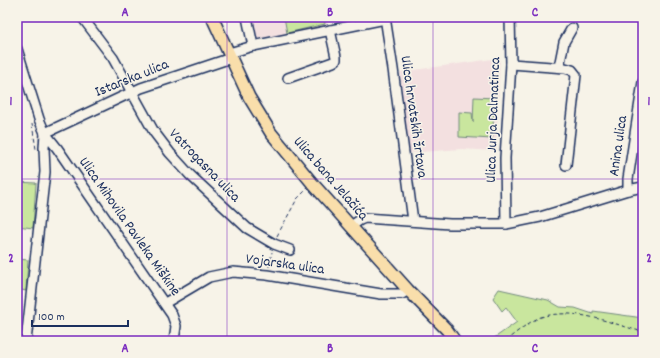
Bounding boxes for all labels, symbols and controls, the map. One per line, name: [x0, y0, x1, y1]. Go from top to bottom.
text: A: [121, 4, 129, 23]
text: B: [327, 4, 333, 23]
text: C: [532, 4, 539, 23]
street label: Istarska ulica: [92, 54, 173, 104]
street label: Ulica hrvatskih žrtava: [394, 54, 433, 181]
street label: Ulica Jurja Dalmatinca: [481, 56, 507, 183]
text: 1: [10, 93, 13, 112]
text: 1: [648, 93, 651, 112]
street label: Anina ulica: [604, 113, 634, 178]
street label: Vatrogasna ulica: [163, 124, 246, 209]
street label: Ulica bana Jelačića: [287, 132, 374, 227]
street label: Ulica Mihovila Pavleka Miškine: [73, 153, 186, 301]
street label: Vojarska ulica: [244, 249, 327, 282]
text: 2: [8, 250, 14, 269]
text: 2: [646, 250, 652, 269]
scale bar: [32, 302, 128, 328]
text: 100 m: [38, 309, 65, 326]
text: A: [121, 340, 129, 358]
text: B: [327, 340, 333, 358]
text: C: [532, 340, 539, 358]

